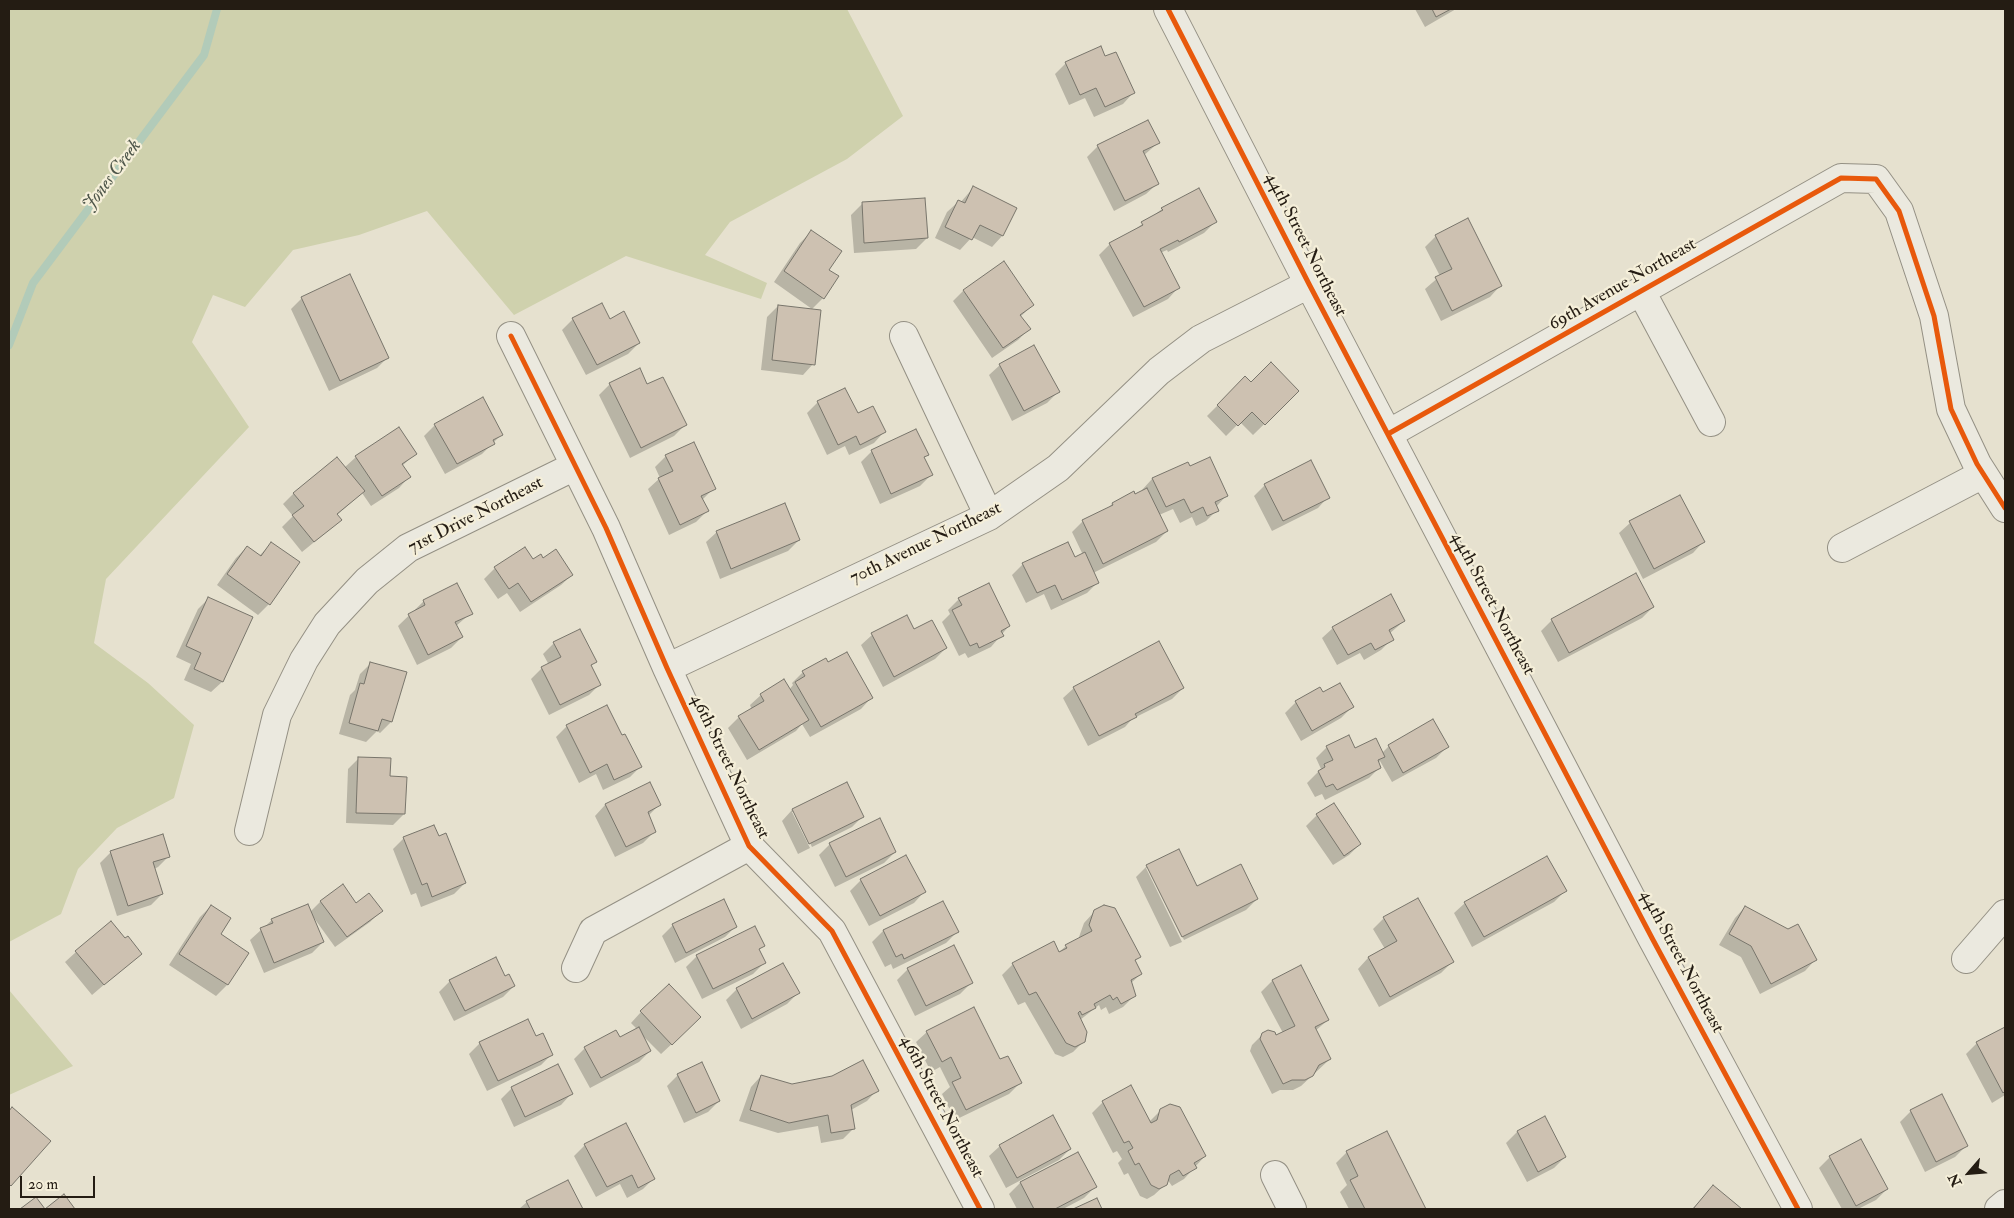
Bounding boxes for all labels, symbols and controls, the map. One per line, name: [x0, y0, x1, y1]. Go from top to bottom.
water label: Jones Creek: [79, 136, 147, 216]
street label: 44th Street Northeast: [1259, 169, 1351, 321]
street label: 69th Avenue Northeast: [1545, 234, 1701, 336]
street label: 71st Drive Northeast: [405, 473, 547, 559]
street label: 70th Avenue Northeast: [847, 498, 1005, 590]
street label: 44th Street Northeast: [1445, 529, 1539, 679]
street label: 46th Street Northeast: [685, 691, 773, 843]
street label: 44th Street Northeast: [1634, 887, 1728, 1037]
street label: 46th Street Northeast: [894, 1032, 988, 1182]
north arrow: [1944, 1148, 1994, 1198]
scale bar: [22, 1166, 98, 1198]
text: N: [1945, 1171, 1966, 1189]
text: 20 m: [28, 1175, 58, 1194]

